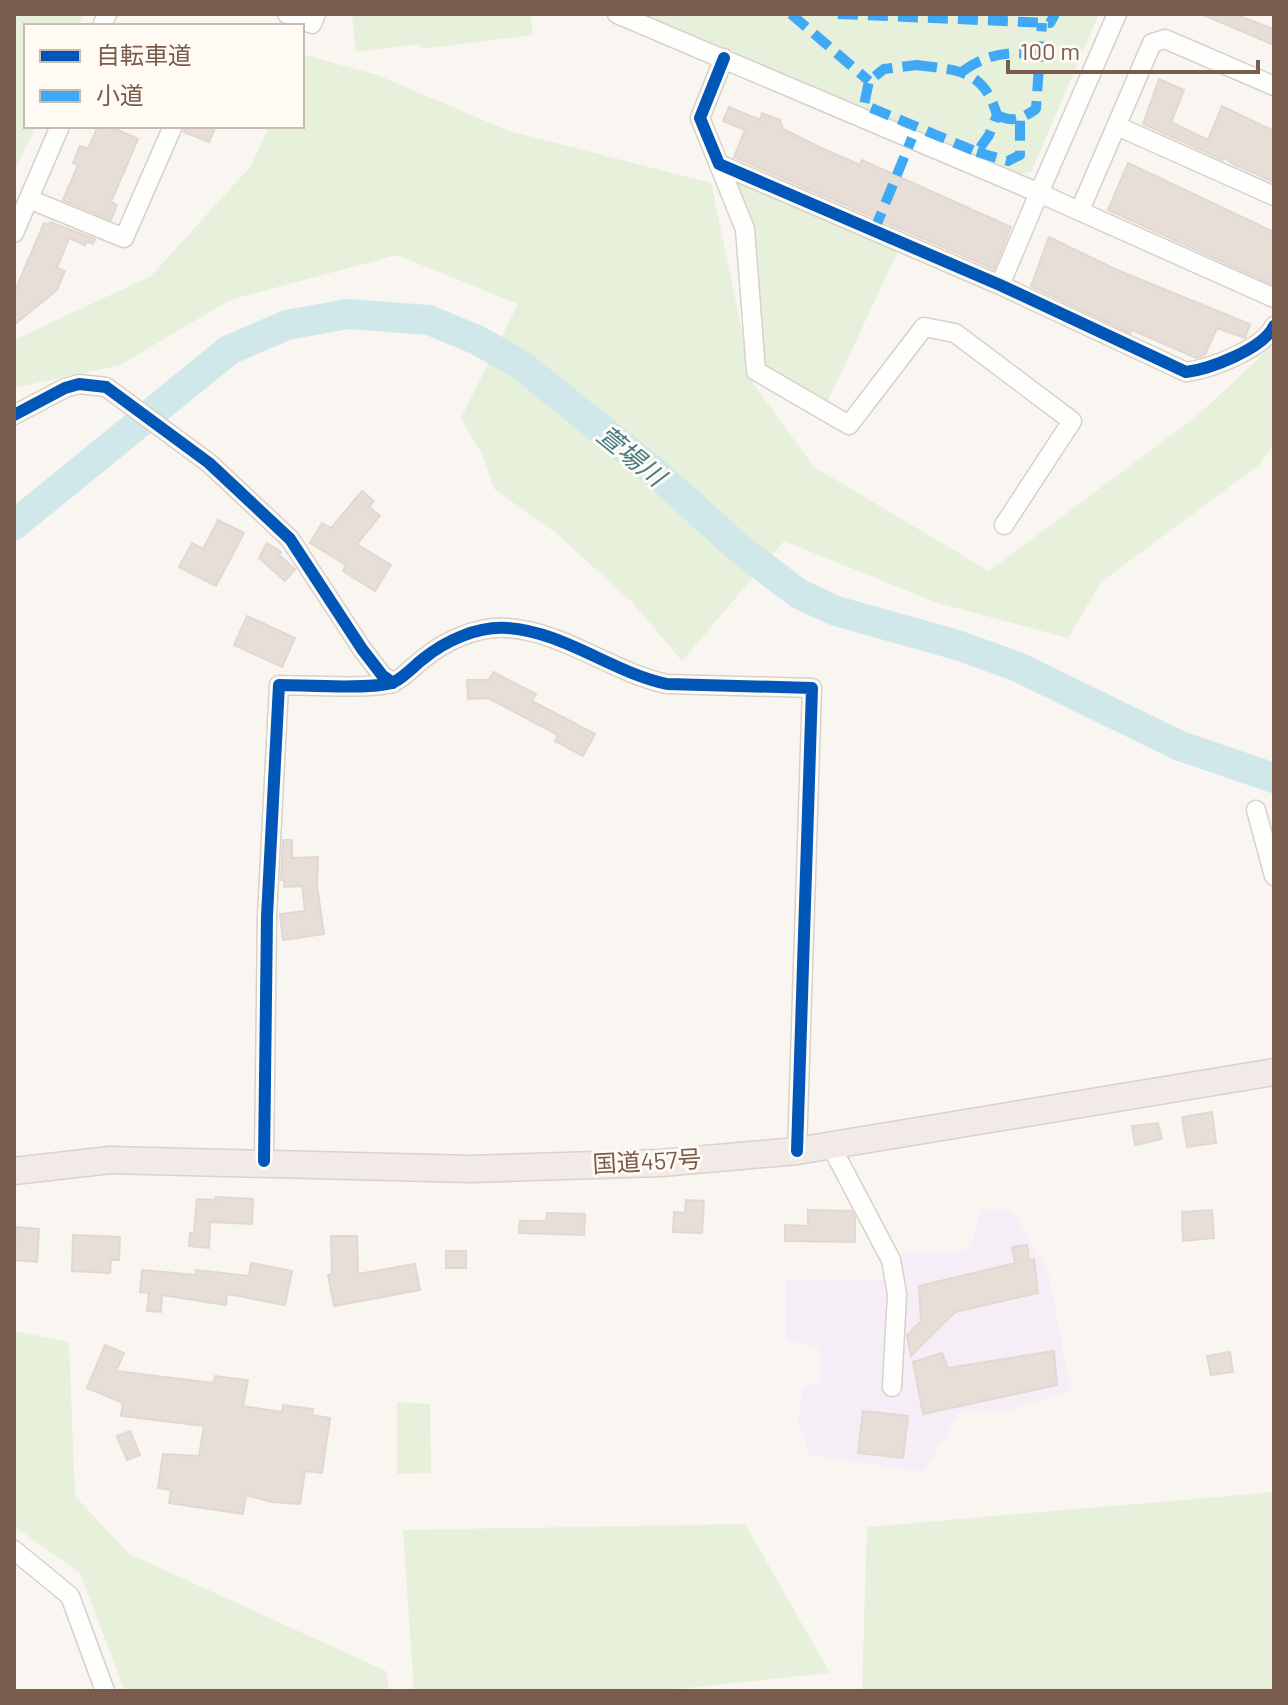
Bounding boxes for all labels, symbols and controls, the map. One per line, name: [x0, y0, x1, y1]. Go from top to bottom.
legend: [24, 24, 304, 128]
scale bar: [1008, 24, 1258, 74]
text: 100 m: [1020, 36, 1080, 65]
text: 自転車道: [96, 40, 192, 69]
text: 小道: [96, 80, 144, 109]
water label: 萱場川: [592, 418, 674, 493]
street label: 国道457号: [592, 1143, 702, 1178]

